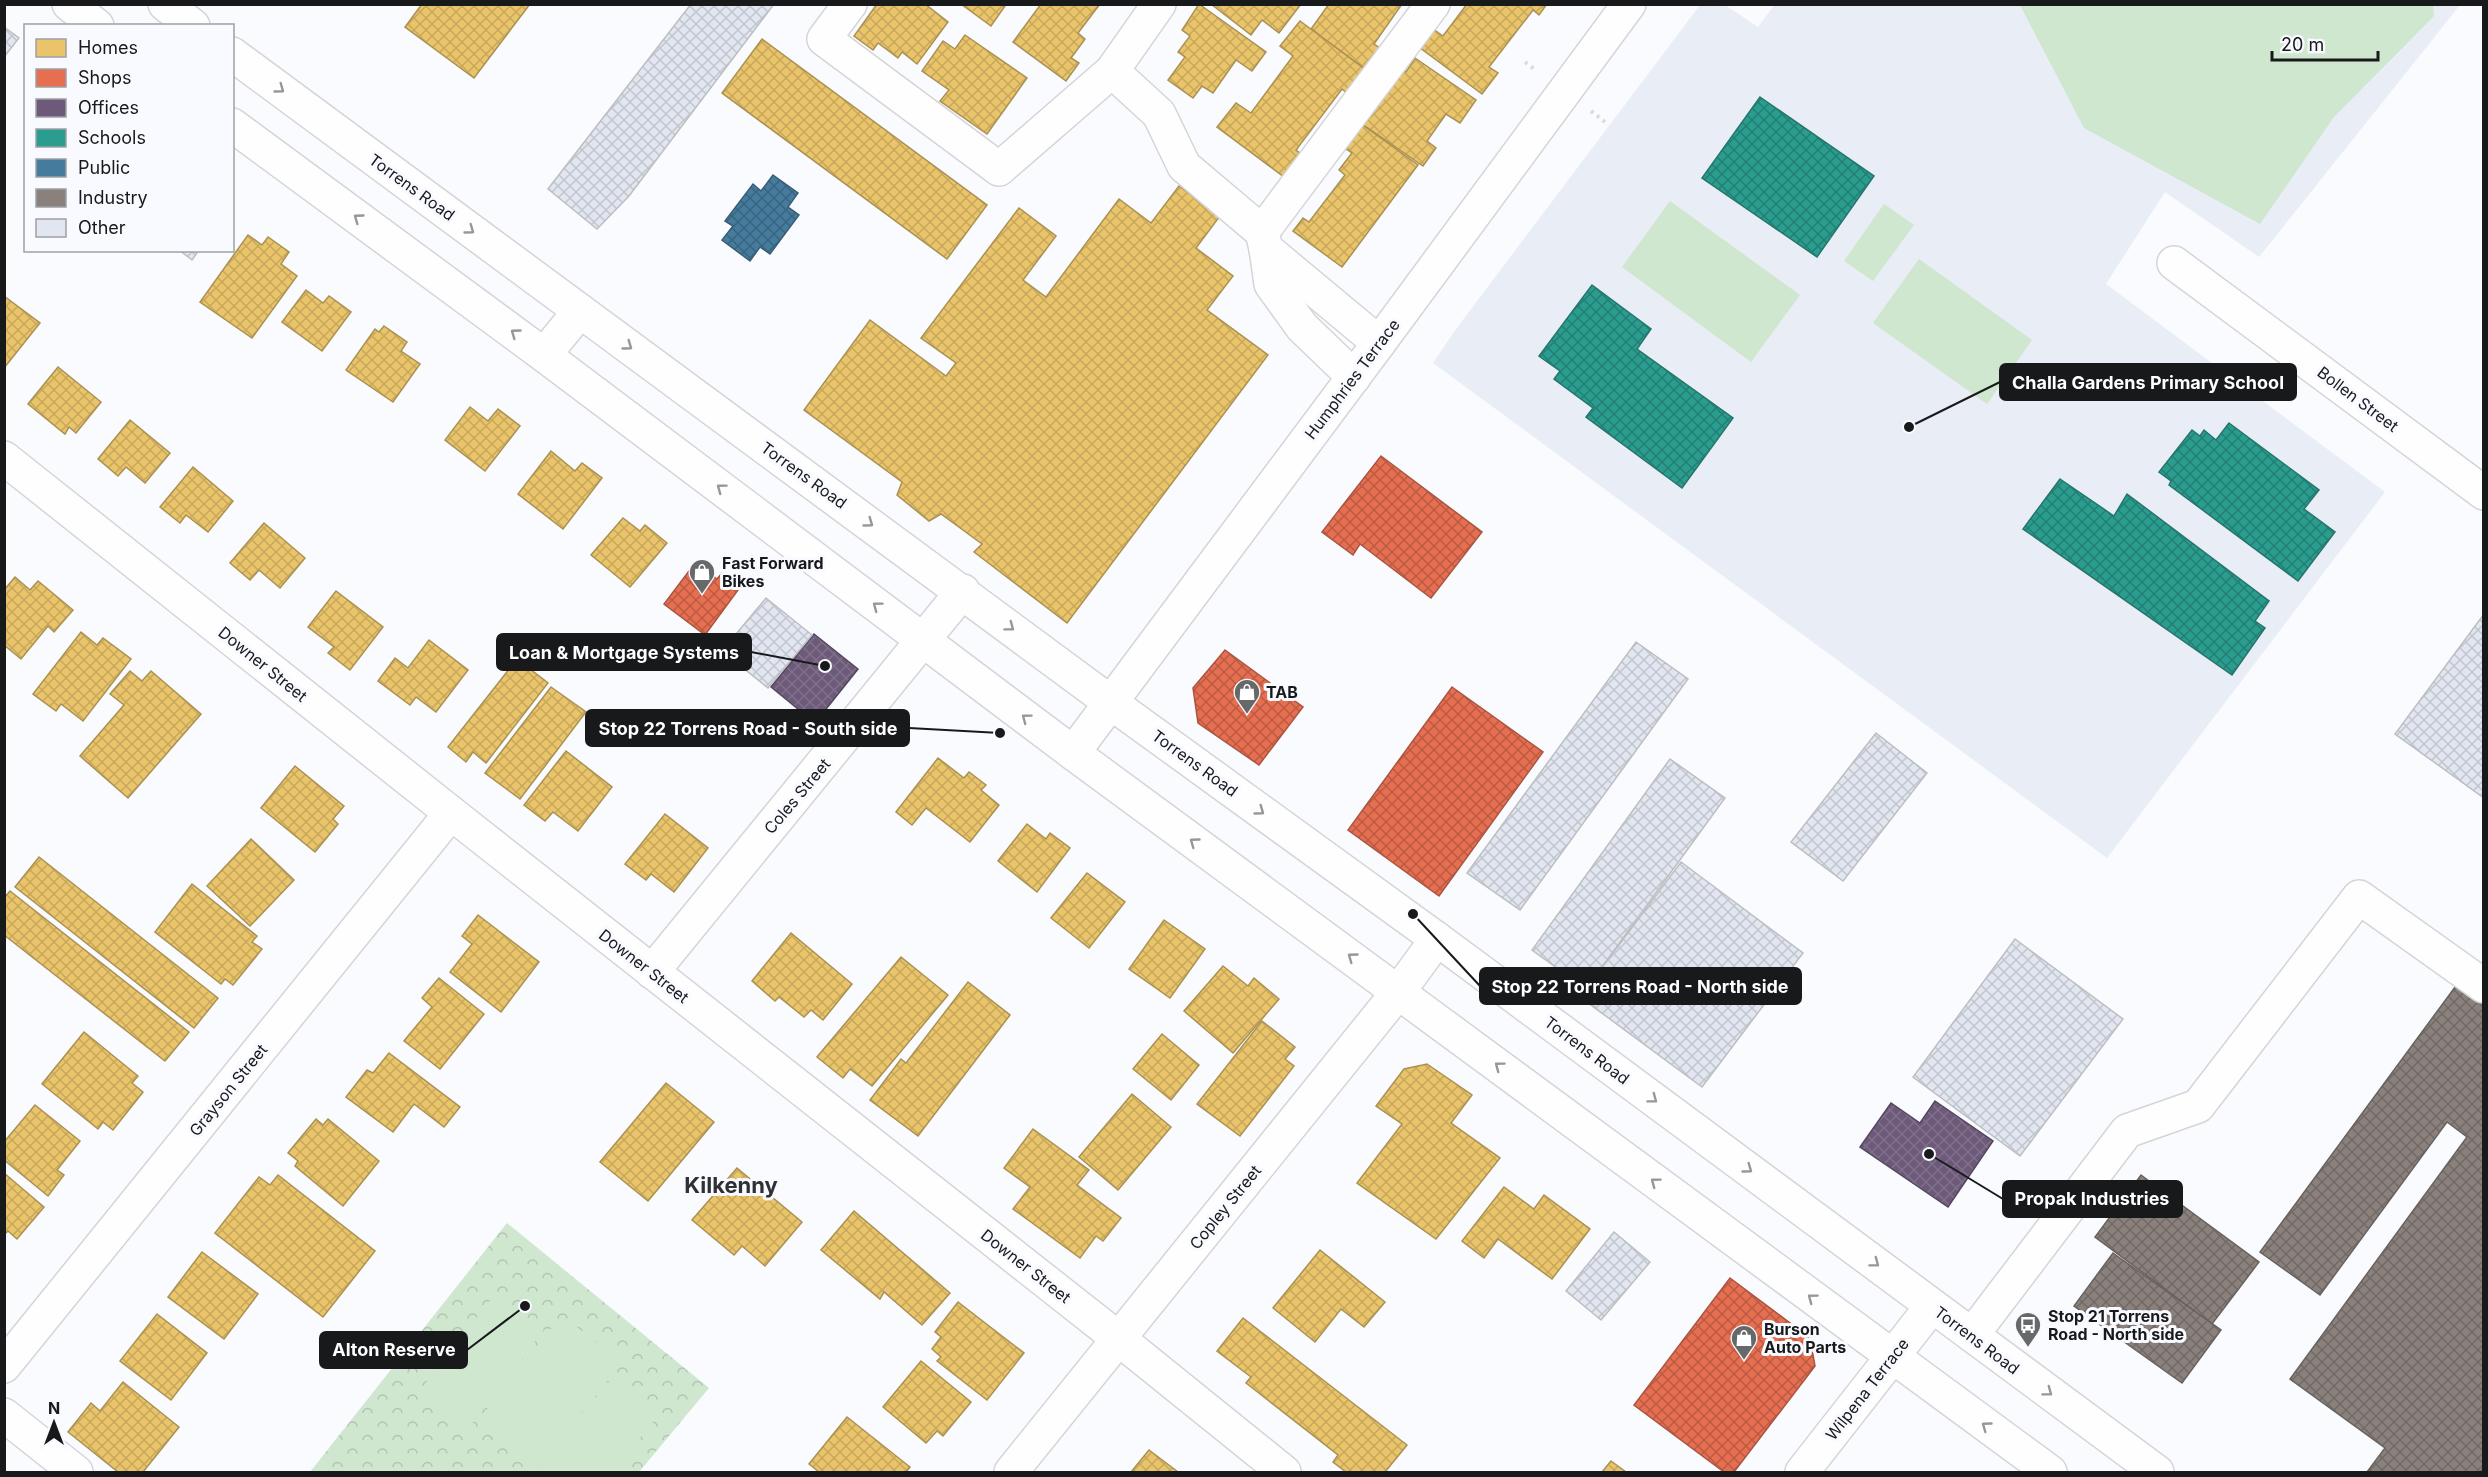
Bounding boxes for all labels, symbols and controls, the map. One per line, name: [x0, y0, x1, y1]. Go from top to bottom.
legend: [24, 24, 234, 252]
scale bar: [2272, 24, 2378, 62]
text: 20 m: [2281, 34, 2324, 55]
text: Homes: [78, 37, 138, 58]
text: Shops: [78, 67, 132, 88]
one-way arrow: [273, 82, 284, 93]
text: Offices: [78, 97, 139, 118]
text: Schools: [78, 127, 146, 148]
street label: Torrens Road: [365, 149, 459, 225]
text: Public: [78, 157, 130, 178]
text: Industry: [78, 187, 148, 208]
one-way arrow: [353, 214, 364, 225]
text: Other: [78, 217, 126, 238]
one-way arrow: [464, 222, 475, 233]
street label: Humphries Terrace: [1300, 315, 1404, 443]
one-way arrow: [510, 330, 521, 341]
one-way arrow: [621, 338, 632, 349]
street label: Bollen Street: [2314, 362, 2402, 436]
callout: Challa Gardens Primary School: [2000, 364, 2296, 400]
text: Challa Gardens Primary School: [2012, 372, 2284, 393]
street label: Torrens Road: [757, 437, 851, 513]
one-way arrow: [717, 485, 728, 496]
one-way arrow: [863, 516, 874, 527]
place label: Fast Forward Bikes: [722, 553, 823, 591]
shop icon: Fast Forward Bikes: [687, 557, 717, 595]
one-way arrow: [872, 602, 883, 613]
one-way arrow: [1003, 619, 1014, 630]
street label: Downer Street: [215, 622, 311, 706]
callout: Loan & Mortgage Systems: [497, 634, 751, 670]
text: Loan & Mortgage Systems: [509, 642, 739, 663]
shop icon: TAB: [1232, 677, 1262, 715]
place label: TAB: [1266, 682, 1298, 702]
callout: Stop 22 Torrens Road - South side: [586, 710, 909, 746]
one-way arrow: [1022, 714, 1033, 725]
text: Stop 22 Torrens Road - South side: [599, 718, 898, 739]
street label: Torrens Road: [1148, 725, 1242, 801]
street label: Coles Street: [760, 754, 834, 838]
one-way arrow: [1253, 803, 1264, 814]
one-way arrow: [1190, 838, 1201, 849]
street label: Downer Street: [595, 925, 693, 1007]
one-way arrow: [1347, 953, 1358, 964]
callout: Stop 22 Torrens Road - North side: [1480, 968, 1801, 1004]
text: Stop 22 Torrens Road - North side: [1491, 976, 1789, 997]
street label: Torrens Road: [1541, 1012, 1633, 1088]
street label: Grayson Street: [185, 1040, 271, 1140]
one-way arrow: [1495, 1062, 1506, 1073]
one-way arrow: [1646, 1092, 1657, 1103]
street label: Copley Street: [1185, 1161, 1265, 1253]
one-way arrow: [1741, 1162, 1752, 1173]
district label: Kilkenny: [684, 1172, 778, 1198]
one-way arrow: [1651, 1178, 1662, 1189]
callout: Propak Industries: [2003, 1181, 2182, 1217]
text: Propak Industries: [2015, 1188, 2169, 1209]
street label: Downer Street: [977, 1225, 1075, 1307]
one-way arrow: [1868, 1256, 1879, 1267]
one-way arrow: [1808, 1294, 1819, 1305]
street label: Torrens Road: [1931, 1302, 2023, 1378]
place label: Stop 21 Torrens Road - North side: [2048, 1306, 2184, 1344]
bus stop icon: Stop 21 Torrens Road - North side: [2013, 1310, 2043, 1348]
place label: Burson Auto Parts: [1764, 1319, 1846, 1357]
shop icon: Burson Auto Parts: [1729, 1323, 1759, 1361]
callout: Alton Reserve: [320, 1332, 467, 1368]
street label: Wilpena Terrace: [1821, 1334, 1913, 1444]
text: Alton Reserve: [332, 1339, 456, 1360]
one-way arrow: [2042, 1385, 2053, 1396]
north arrow: [24, 1393, 84, 1453]
text: N: [48, 1398, 60, 1418]
one-way arrow: [1981, 1422, 1992, 1433]

